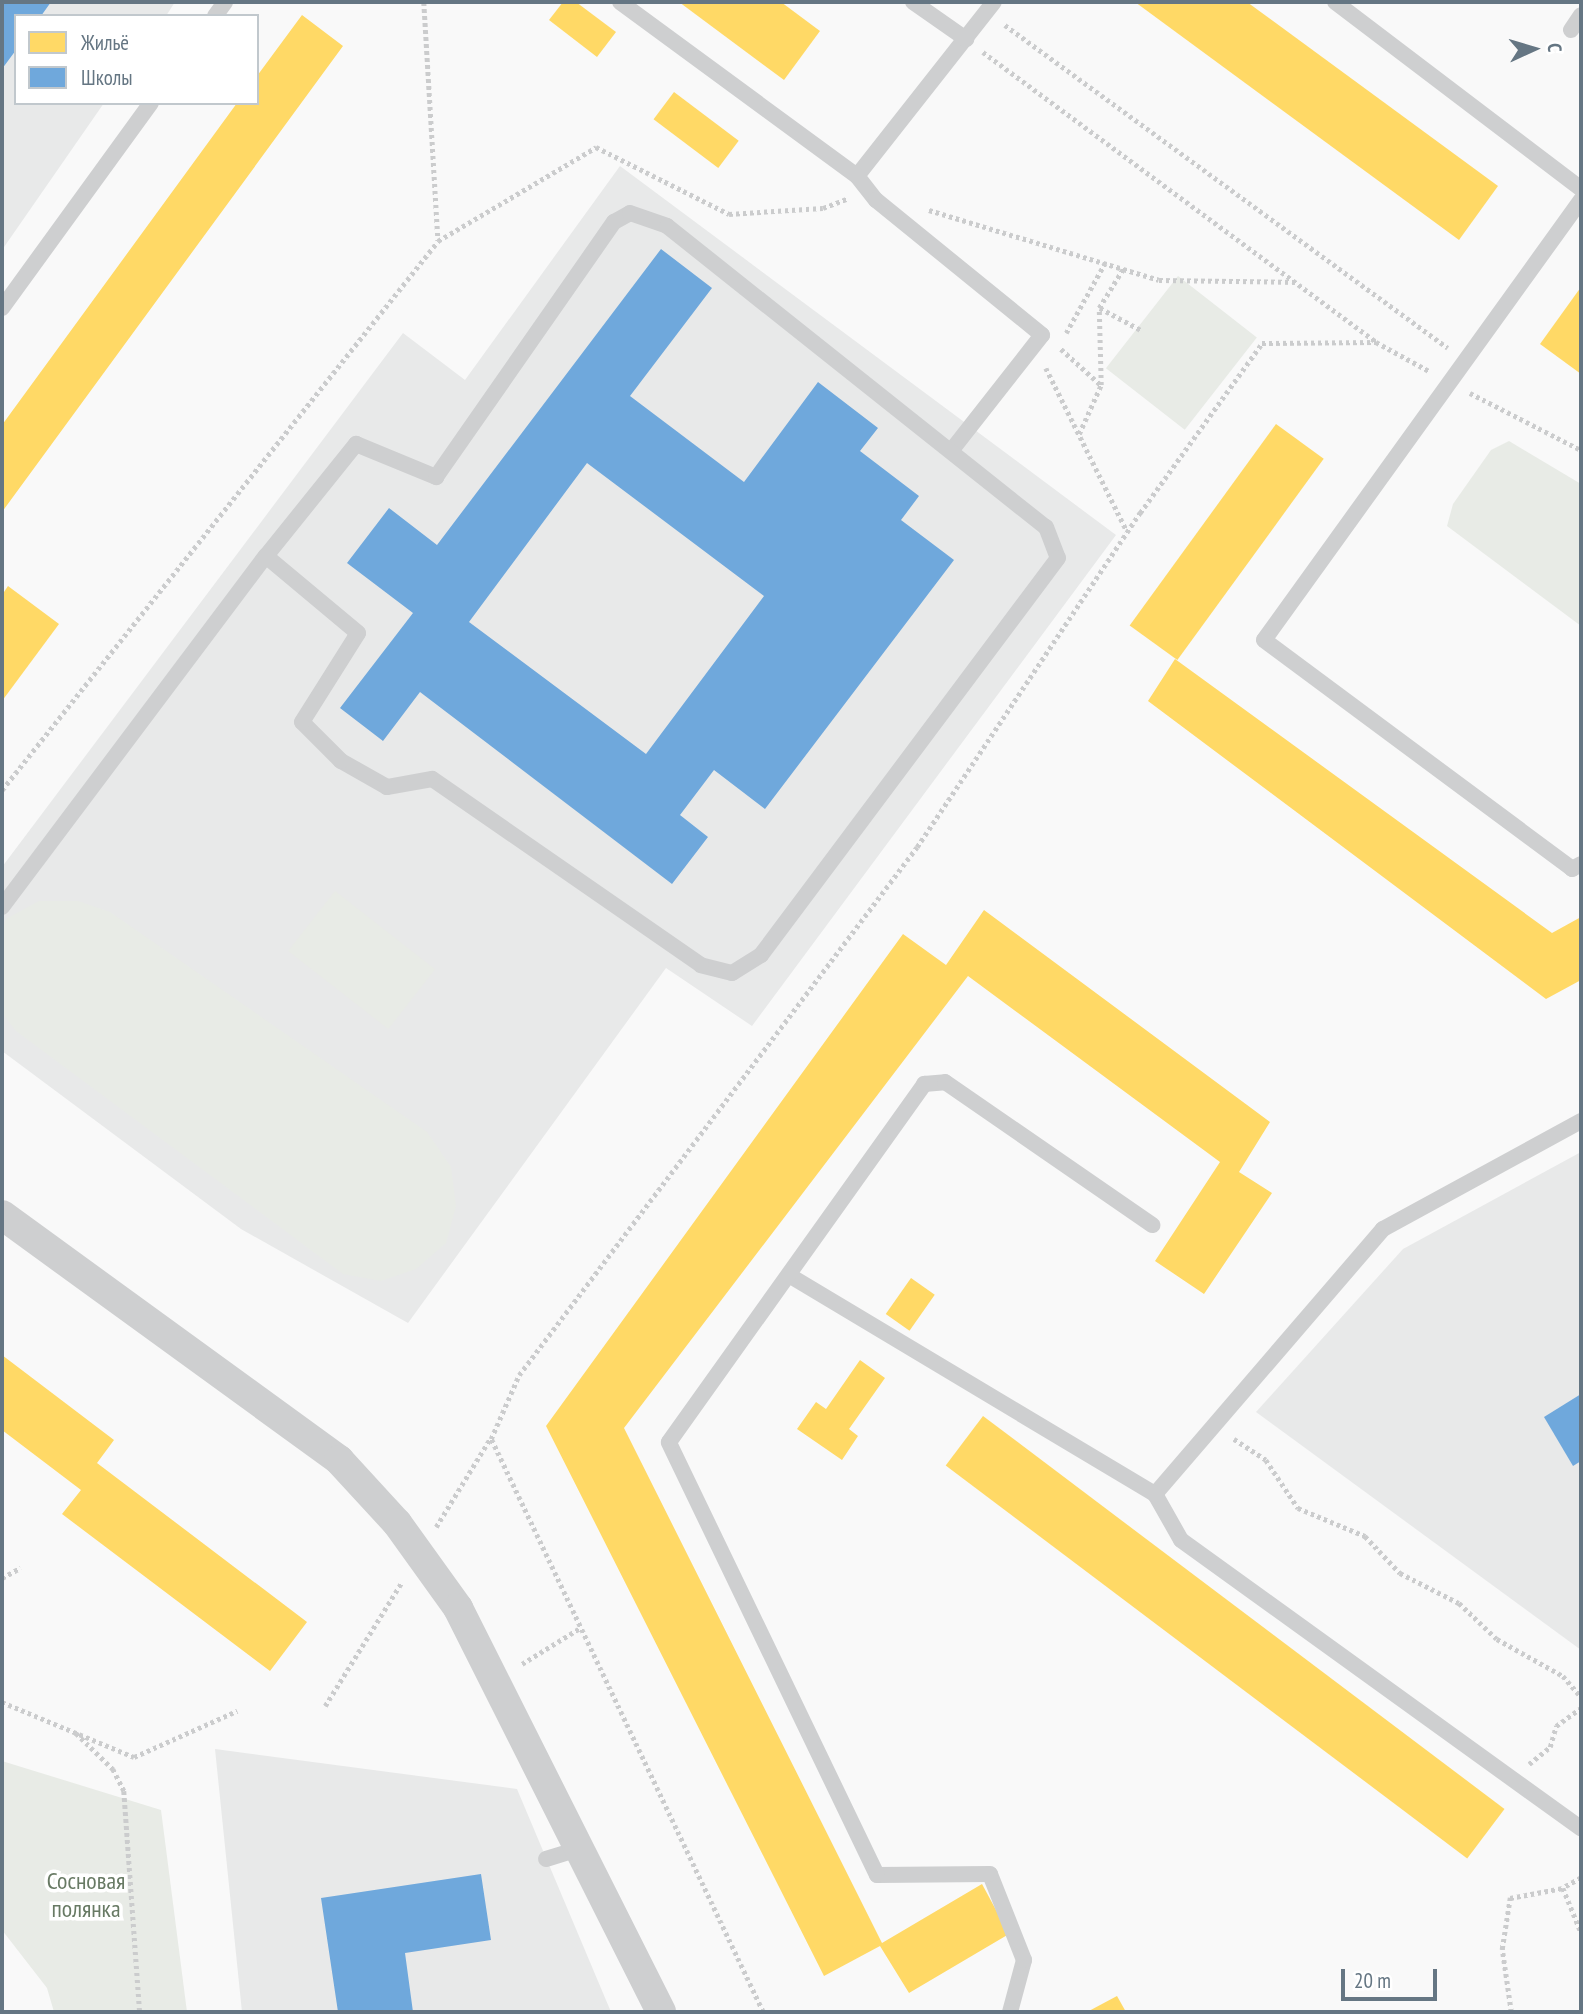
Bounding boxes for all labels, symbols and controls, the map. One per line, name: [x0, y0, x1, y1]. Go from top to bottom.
legend: [14, 14, 259, 105]
north arrow: [1499, 14, 1569, 84]
text: Жильё: [81, 29, 129, 56]
text: С: [1543, 42, 1567, 53]
text: Школы: [81, 64, 133, 91]
park label: Сосновая полянка: [47, 1867, 125, 1923]
scale bar: [1345, 1954, 1441, 1998]
text: 20 m: [1354, 1967, 1391, 1994]

